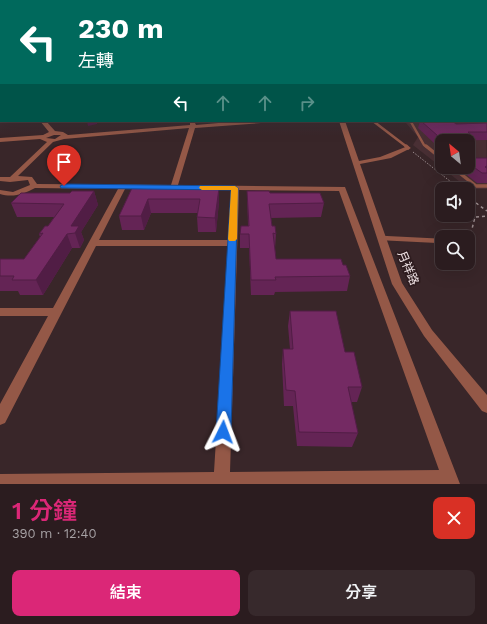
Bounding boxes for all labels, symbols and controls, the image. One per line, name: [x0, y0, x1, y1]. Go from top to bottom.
text: 230 m: [78, 12, 164, 45]
icon: left: [12, 16, 64, 68]
text: 左轉: [78, 50, 114, 71]
icon: left: [170, 92, 192, 114]
icon: ahead: [212, 92, 234, 114]
icon: ahead: [254, 92, 276, 114]
icon: right: [296, 92, 318, 114]
north arrow: [435, 134, 475, 174]
map controls: [435, 134, 475, 270]
pin: [47, 145, 81, 186]
icon: arrive: [53, 151, 75, 173]
button: sound: [435, 182, 475, 222]
button: search: [435, 230, 475, 270]
street label: 月祥路: [395, 249, 421, 287]
position arrow: [202, 411, 244, 453]
text: 1 分鐘: [12, 497, 77, 525]
button: close: [433, 497, 475, 539]
text: 390 m · 12:40: [12, 526, 97, 541]
button: 結束: [12, 570, 240, 616]
button: 分享: [248, 570, 475, 616]

